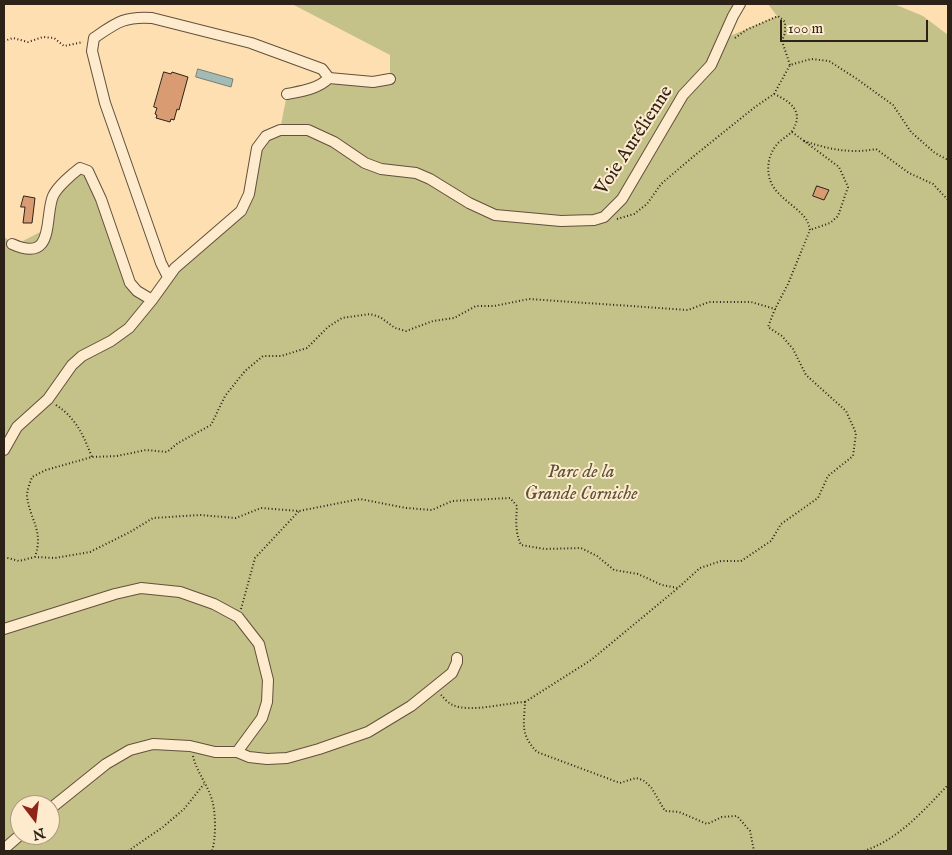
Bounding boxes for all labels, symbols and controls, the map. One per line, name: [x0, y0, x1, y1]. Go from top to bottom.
scale bar: [782, 10, 930, 42]
text: 100 m: [788, 19, 823, 38]
street label: Voie Aurélienne: [591, 82, 679, 200]
park label: Parc de la Grande Corniche: [524, 462, 638, 506]
north arrow: [10, 795, 60, 845]
text: N: [30, 823, 47, 844]

